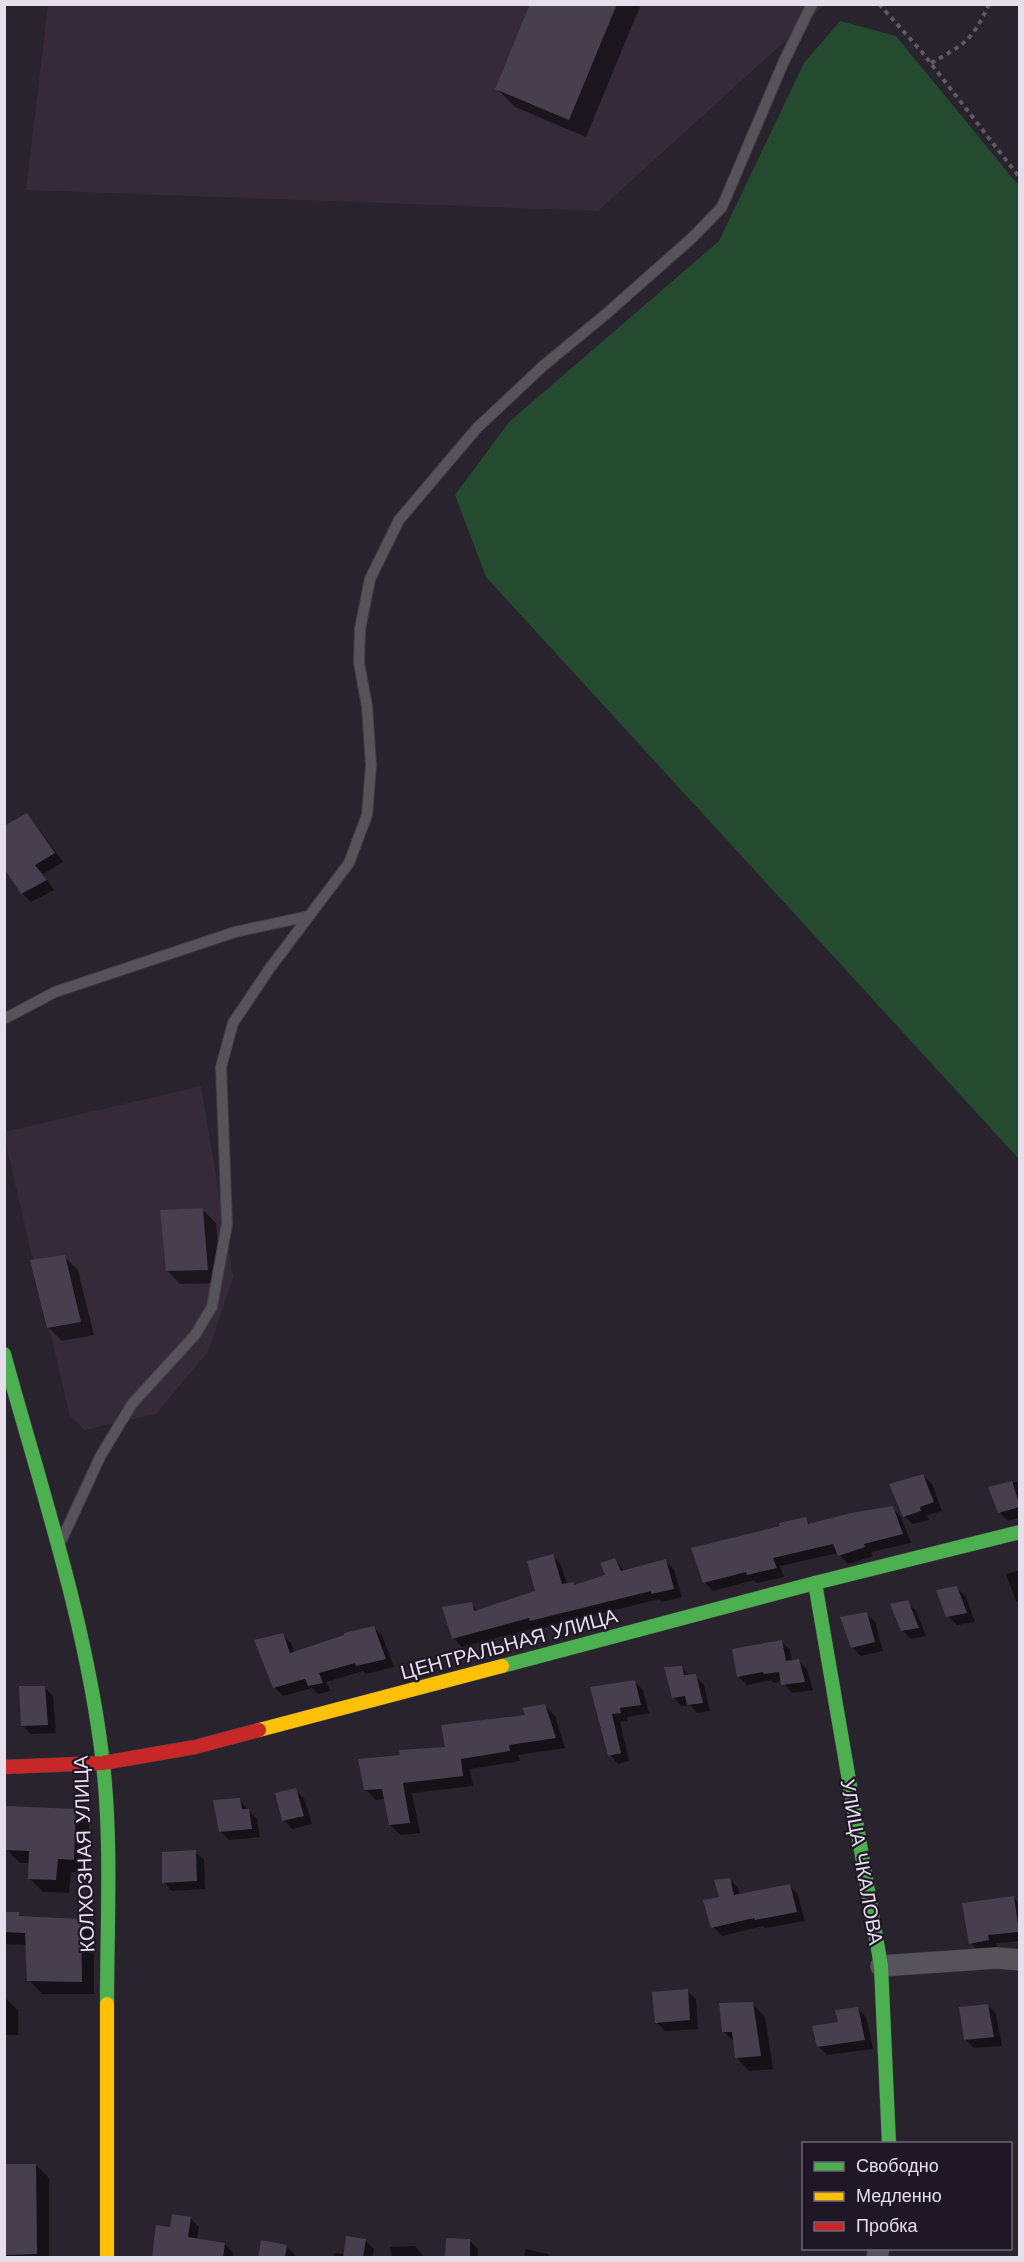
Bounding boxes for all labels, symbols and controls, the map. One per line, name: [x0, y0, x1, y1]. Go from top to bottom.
street label: ЦЕНТРАЛЬНАЯ УЛИЦА: [398, 1603, 621, 1685]
street label: КОЛХОЗНАЯ УЛИЦА: [69, 1755, 99, 1953]
street label: УЛИЦА ЧКАЛОВА: [836, 1777, 889, 1947]
legend: [802, 2142, 1012, 2250]
text: Свободно: [856, 2155, 939, 2176]
text: Медленно: [856, 2185, 942, 2206]
text: Пробка: [856, 2215, 919, 2236]

